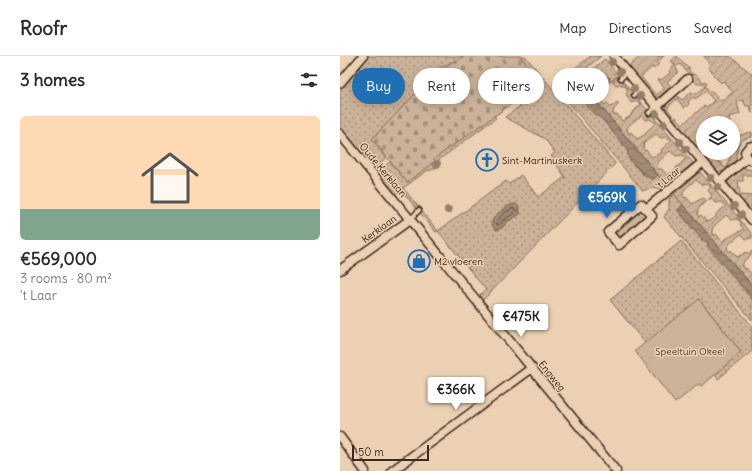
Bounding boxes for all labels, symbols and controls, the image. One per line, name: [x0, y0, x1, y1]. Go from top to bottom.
text: Roofr: [20, 16, 67, 40]
text: Map: [559, 19, 586, 37]
text: Directions: [608, 19, 672, 37]
text: Saved: [694, 19, 732, 37]
chip: Buy: [352, 68, 405, 104]
chip: Rent: [413, 68, 470, 104]
chip: Filters: [478, 68, 544, 104]
chip: New: [552, 68, 609, 104]
text: 3 homes: [20, 69, 85, 91]
icon: filters: [298, 69, 320, 91]
map controls: [696, 116, 740, 160]
button: layers: [696, 116, 740, 160]
street label: Oude Kerklaan: [356, 140, 410, 200]
icon: home: [134, 142, 206, 214]
church icon: Sint-Martinuskerk: [474, 147, 500, 173]
place label: Sint-Martinuskerk: [502, 154, 582, 167]
street label: 't Laar: [653, 164, 683, 192]
pin: €569K: [579, 185, 635, 219]
text: €569K: [588, 189, 626, 206]
street label: Kerklaan: [359, 212, 399, 246]
text: €569,000: [20, 248, 97, 270]
shop icon: M2 vloeren: [406, 248, 432, 274]
place label: M2 vloeren: [434, 255, 483, 268]
text: 3 rooms · 80 m²: [20, 270, 112, 287]
text: 't Laar: [20, 287, 57, 304]
pin: €475K: [493, 304, 549, 338]
text: €475K: [502, 308, 540, 325]
park label: Speeltuin Okee!: [655, 345, 725, 358]
street label: Engweg: [536, 358, 568, 394]
pin: €366K: [428, 377, 484, 411]
text: €366K: [437, 381, 475, 398]
scale bar: [352, 443, 429, 462]
text: 50 m: [358, 445, 384, 459]

